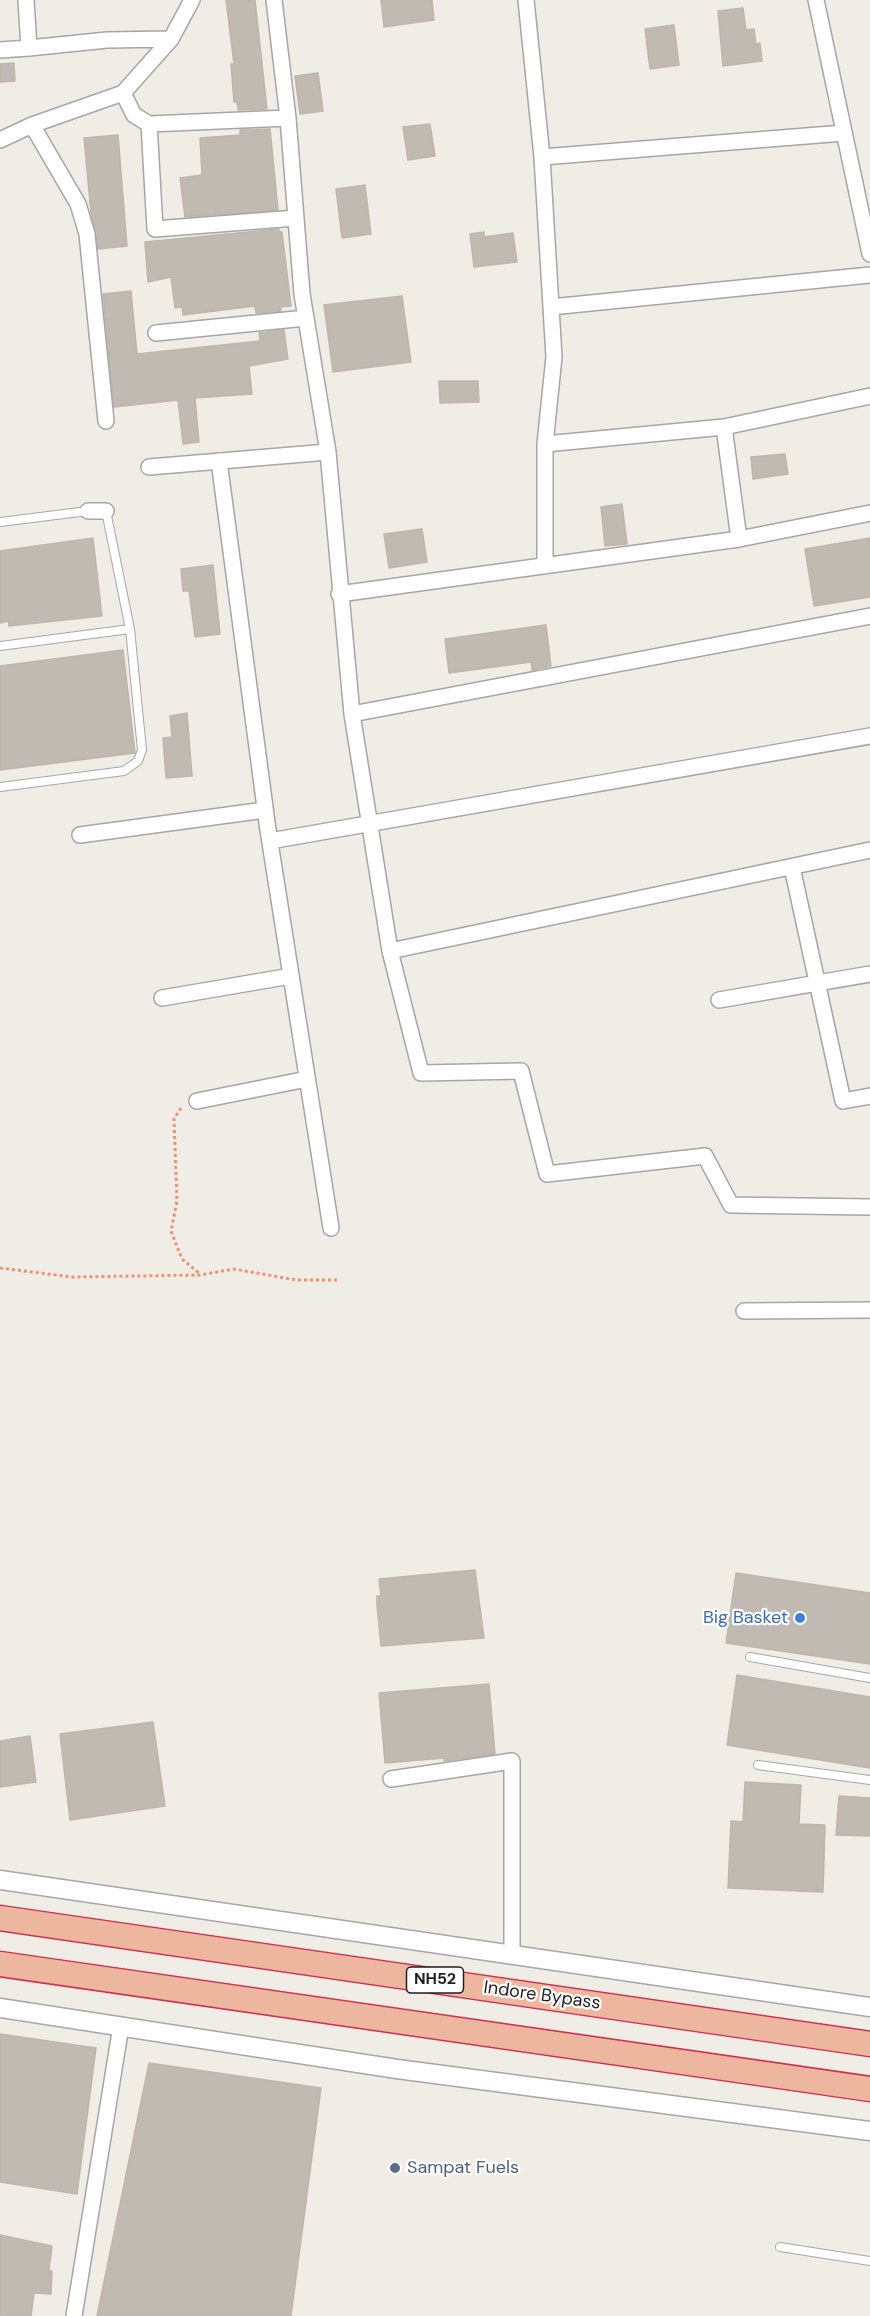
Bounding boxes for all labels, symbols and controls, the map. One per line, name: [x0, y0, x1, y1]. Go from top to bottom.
place label: Big Basket: [703, 1607, 788, 1629]
marker: Big Basket: [793, 1611, 807, 1625]
road number: NH52: [406, 1967, 464, 1993]
street label: Indore Bypass: [482, 1977, 602, 2015]
place label: Sampat Fuels: [407, 2157, 519, 2179]
marker: Sampat Fuels: [388, 2161, 402, 2175]

